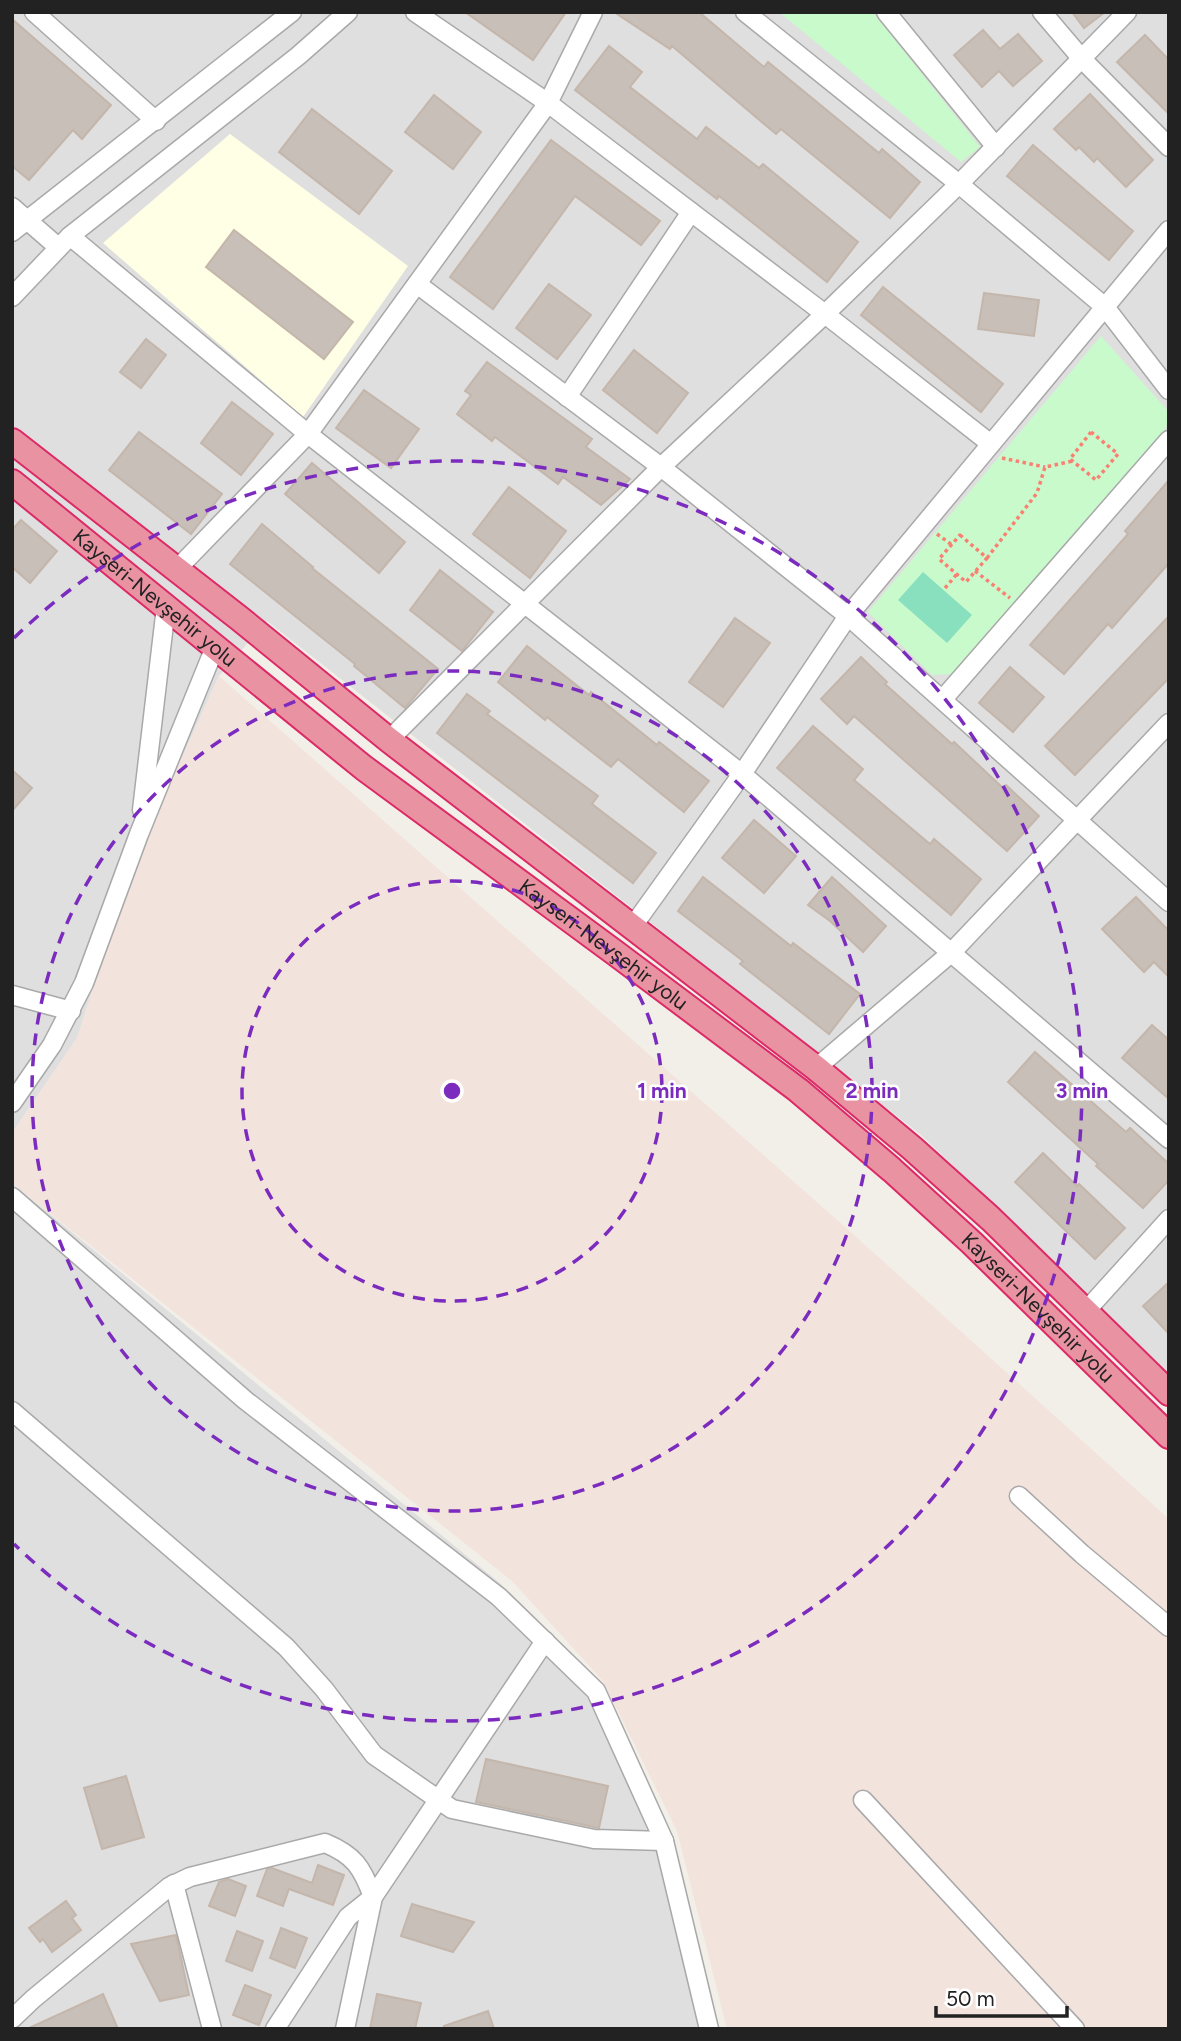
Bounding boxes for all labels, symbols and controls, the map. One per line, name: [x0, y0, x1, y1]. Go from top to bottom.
street label: Kayseri-Nevşehir yolu: [68, 524, 242, 672]
street label: Kayseri-Nevşehir yolu: [514, 873, 693, 1015]
text: 1 min: [637, 1078, 687, 1103]
text: 2 min: [846, 1078, 898, 1103]
text: 3 min: [1056, 1078, 1108, 1103]
centre of rings: [440, 1079, 464, 1103]
street label: Kayseri-Nevşehir yolu: [957, 1227, 1120, 1388]
scale bar: [936, 1974, 1067, 2018]
text: 50 m: [946, 1986, 995, 2011]

